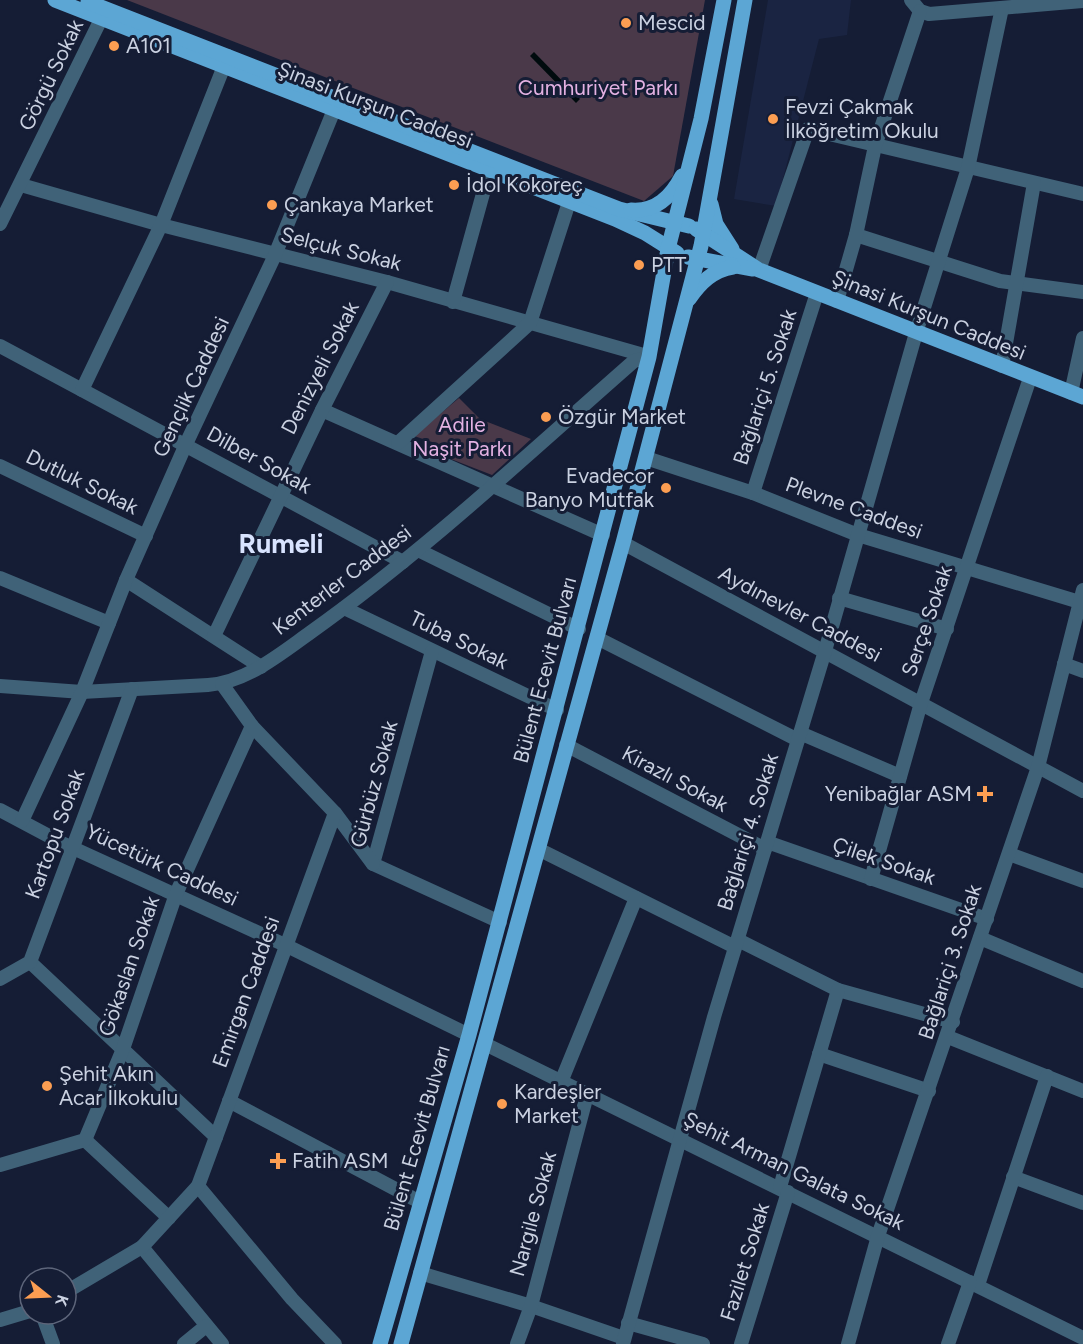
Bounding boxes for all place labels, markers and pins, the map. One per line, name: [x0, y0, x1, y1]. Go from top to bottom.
place label: Mescid: [638, 10, 706, 35]
marker: Mescid: [619, 16, 633, 30]
place label: A101: [126, 33, 171, 58]
marker: A101: [107, 39, 121, 53]
place label: Fevzi Çakmak İlköğretim Okulu: [785, 94, 939, 143]
marker: Fevzi Çakmak İlköğretim Okulu: [766, 112, 780, 126]
place label: İdol Kokoreç: [466, 172, 583, 197]
marker: İdol Kokoreç: [447, 178, 461, 192]
place label: Çankaya Market: [284, 192, 434, 217]
marker: Çankaya Market: [265, 198, 279, 212]
place label: PTT: [651, 252, 687, 277]
marker: PTT: [632, 258, 646, 272]
place label: Özgür Market: [558, 404, 686, 429]
marker: Özgür Market: [539, 410, 553, 424]
place label: Evadecor Banyo Mutfak: [525, 463, 655, 512]
marker: Evadecor Banyo Mutfak: [659, 481, 673, 495]
place label: Yenibağlar ASM: [825, 781, 972, 806]
marker: Yenibağlar ASM: [976, 785, 994, 803]
place label: Şehit Akın Acar İlkokulu: [59, 1061, 178, 1110]
marker: Şehit Akın Acar İlkokulu: [40, 1079, 54, 1093]
place label: Kardeşler Market: [514, 1079, 601, 1128]
marker: Kardeşler Market: [495, 1097, 509, 1111]
place label: Fatih ASM: [292, 1148, 389, 1173]
marker: Fatih ASM: [269, 1152, 287, 1170]

